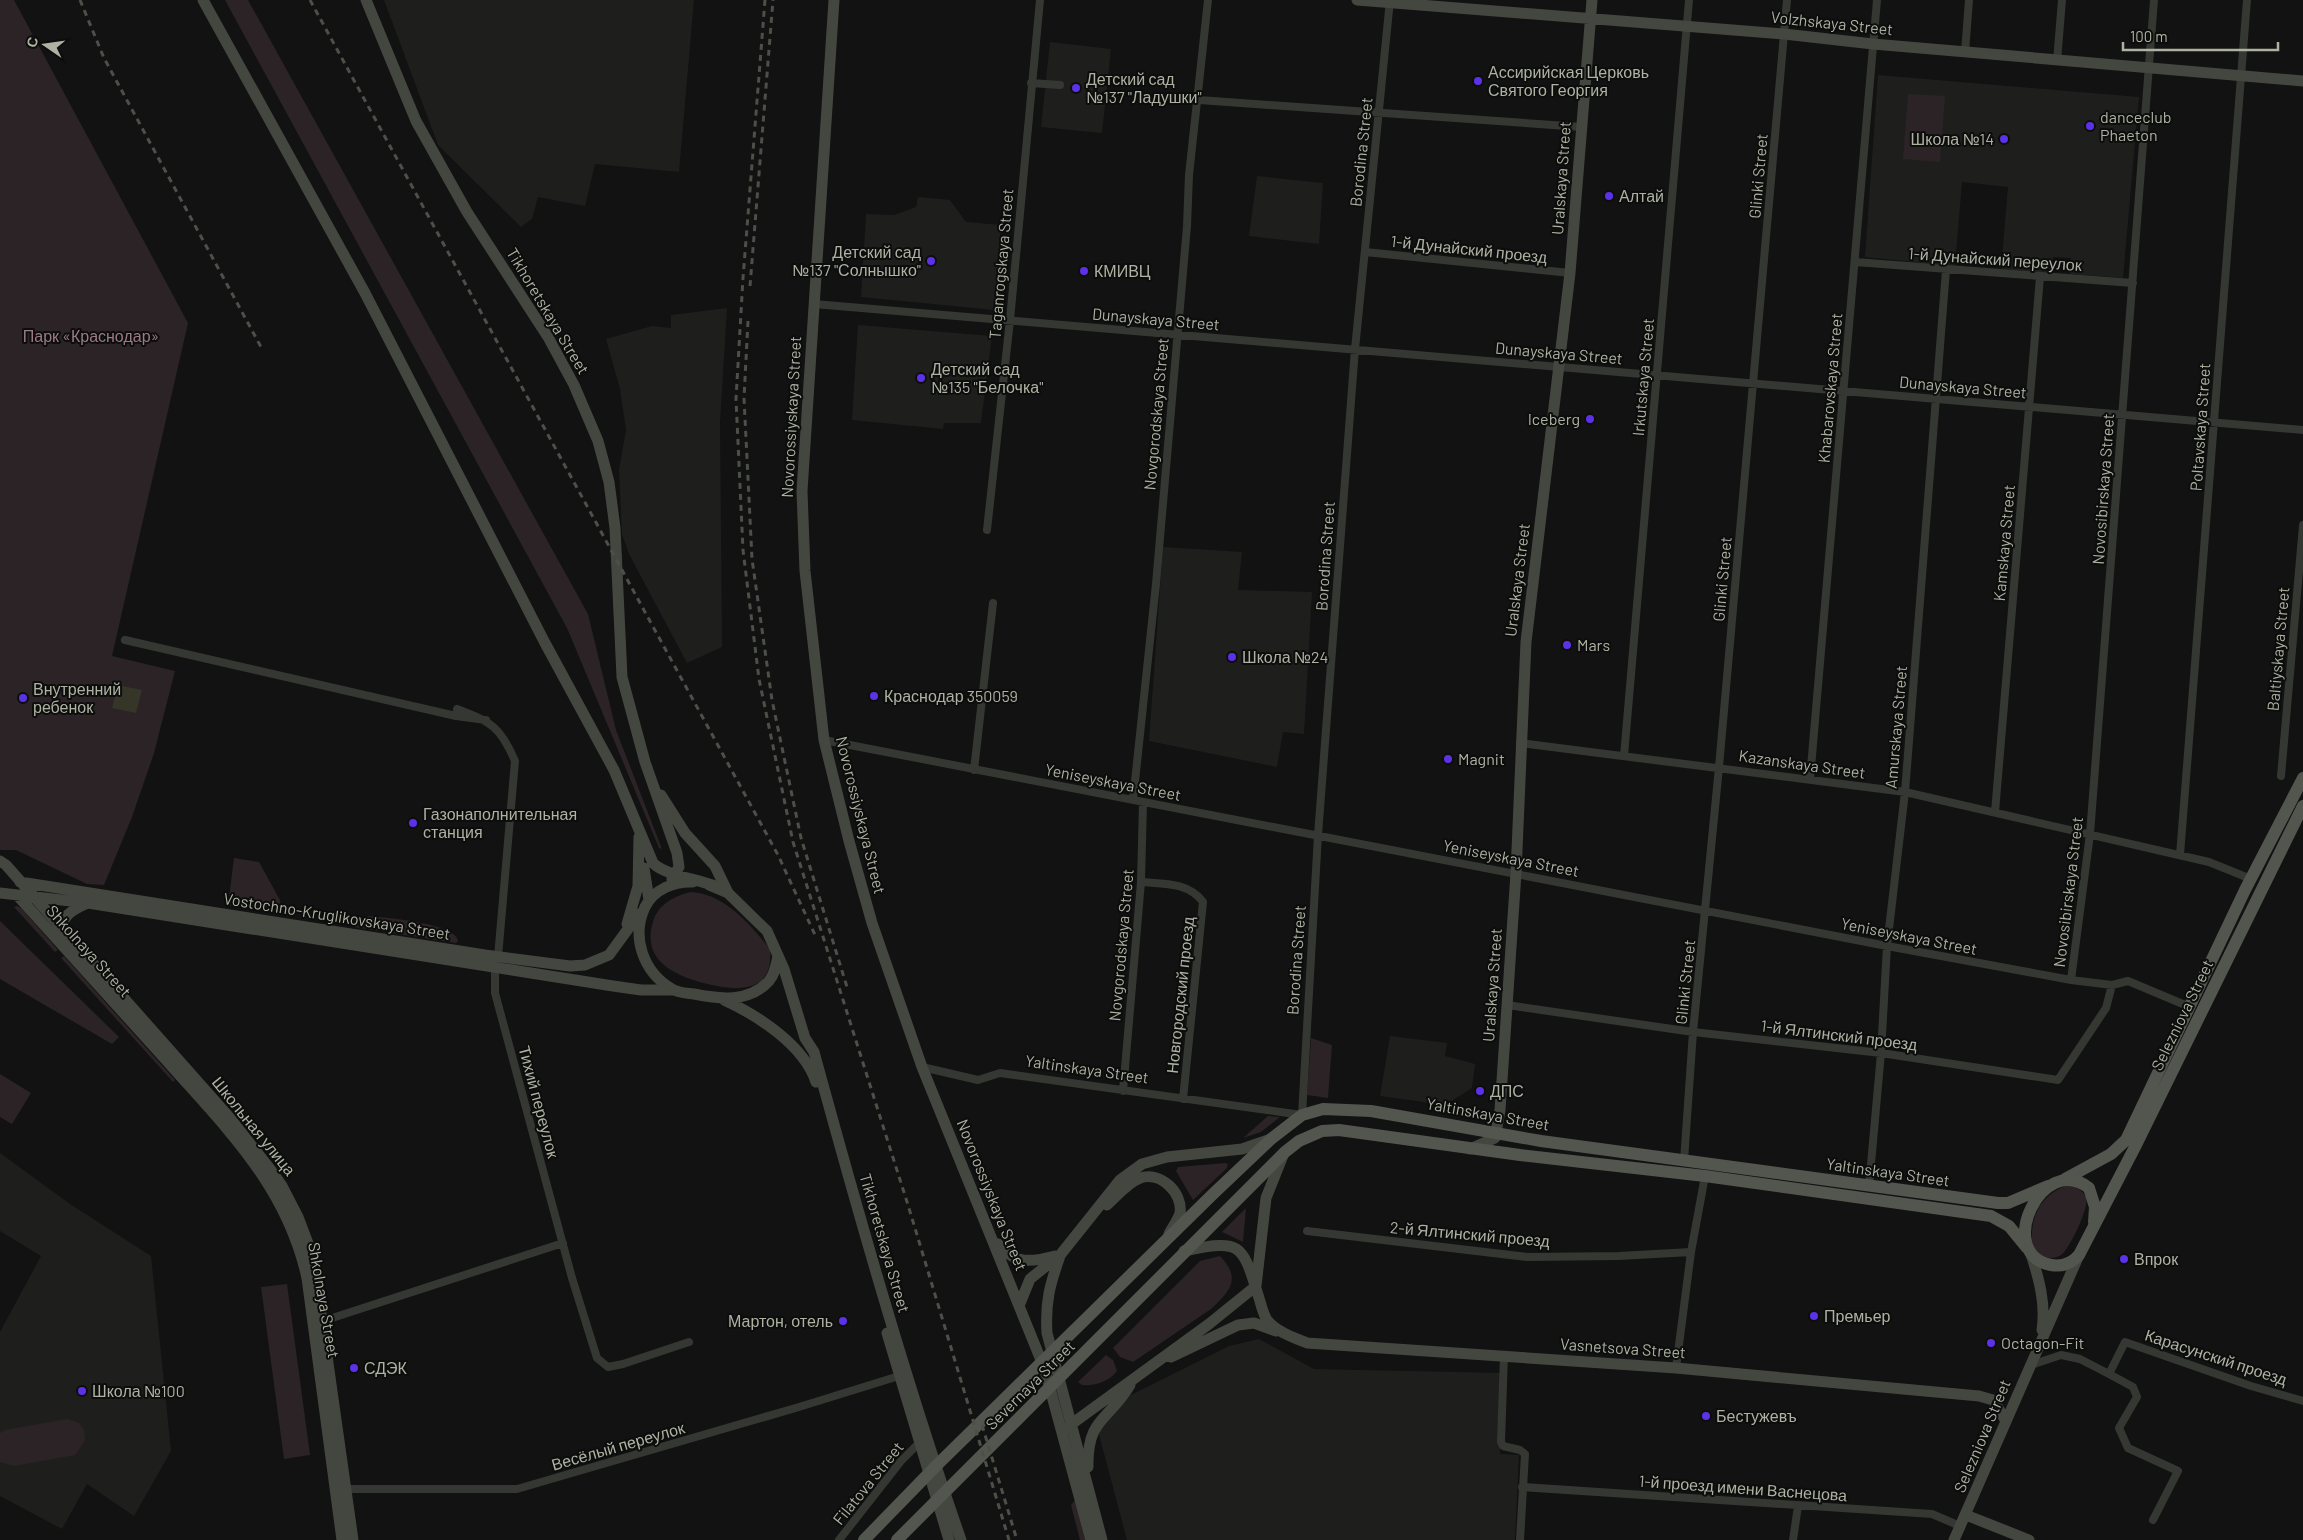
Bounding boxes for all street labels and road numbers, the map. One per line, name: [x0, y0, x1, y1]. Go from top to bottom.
street label: Volzhskaya Street: [1770, 7, 1894, 38]
street label: Borodina Street: [1345, 96, 1376, 207]
street label: Uralskaya Street: [1547, 120, 1574, 235]
street label: Glinki Street: [1744, 133, 1771, 219]
street label: Taganrogskaya Street: [984, 188, 1017, 340]
street label: 1-й Дунайский проезд: [1390, 231, 1549, 266]
street label: 1-й Дунайский переулок: [1907, 243, 2084, 274]
street label: Tikhoretskaya Street: [503, 244, 594, 377]
street label: Dunayskaya Street: [1092, 303, 1220, 334]
street label: Khabarovskaya Street: [1813, 312, 1846, 464]
street label: Irkutskaya Street: [1628, 317, 1657, 437]
street label: Novorossiyskaya Street: [777, 336, 804, 498]
street label: Novgorodskaya Street: [1139, 337, 1172, 491]
street label: Dunayskaya Street: [1495, 337, 1623, 368]
street label: Poltavskaya Street: [2186, 362, 2213, 492]
street label: Dunayskaya Street: [1899, 371, 2027, 402]
street label: Novosibirskaya Street: [2088, 413, 2117, 565]
street label: Kamskaya Street: [1989, 484, 2018, 602]
street label: Borodina Street: [1311, 501, 1338, 611]
street label: Uralskaya Street: [1500, 522, 1533, 638]
street label: Glinki Street: [1708, 536, 1735, 622]
street label: Baltiyskaya Street: [2263, 586, 2292, 712]
street label: Amurskaya Street: [1881, 665, 1910, 789]
street label: Novorossiyskaya Street: [833, 734, 890, 896]
street label: Kazanskaya Street: [1737, 745, 1867, 782]
street label: Yeniseyskaya Street: [1043, 759, 1183, 804]
street label: Novosibirskaya Street: [2049, 816, 2086, 968]
street label: Yeniseyskaya Street: [1441, 835, 1581, 880]
street label: Novgorodskaya Street: [1104, 868, 1137, 1022]
street label: Vostochno-Kruglikovskaya Street: [222, 888, 452, 943]
street label: Shkolnaya Street: [43, 901, 136, 1001]
street label: Borodina Street: [1282, 905, 1309, 1015]
street label: Yeniseyskaya Street: [1839, 913, 1979, 958]
street label: Новгородский проезд: [1162, 915, 1197, 1074]
street label: Uralskaya Street: [1478, 927, 1505, 1042]
street label: Glinki Street: [1671, 939, 1698, 1025]
street label: Selezniova Street: [2147, 956, 2217, 1073]
street label: 1-й Ялтинский проезд: [1760, 1015, 1919, 1054]
street label: Тихий переулок: [515, 1044, 564, 1161]
street label: Yaltinskaya Street: [1024, 1050, 1150, 1087]
street label: Школьная улица: [209, 1072, 300, 1179]
street label: Yaltinskaya Street: [1425, 1093, 1551, 1134]
street label: Novorossiyskaya Street: [953, 1116, 1032, 1273]
street label: Yaltinskaya Street: [1825, 1153, 1951, 1190]
street label: Tikhoretskaya Street: [856, 1171, 914, 1315]
street label: 2-й Ялтинский проезд: [1389, 1217, 1551, 1250]
street label: Shkolnaya Street: [305, 1241, 344, 1359]
street label: Карасунский проезд: [2143, 1325, 2290, 1389]
street label: Vasnetsova Street: [1560, 1334, 1686, 1361]
street label: Severnaya Street: [981, 1336, 1078, 1433]
street label: Selezniova Street: [1949, 1376, 2014, 1495]
street label: Весёлый переулок: [549, 1417, 688, 1474]
street label: Filatova Street: [828, 1437, 907, 1528]
street label: 1-й проезд имени Васнецова: [1638, 1471, 1848, 1504]

